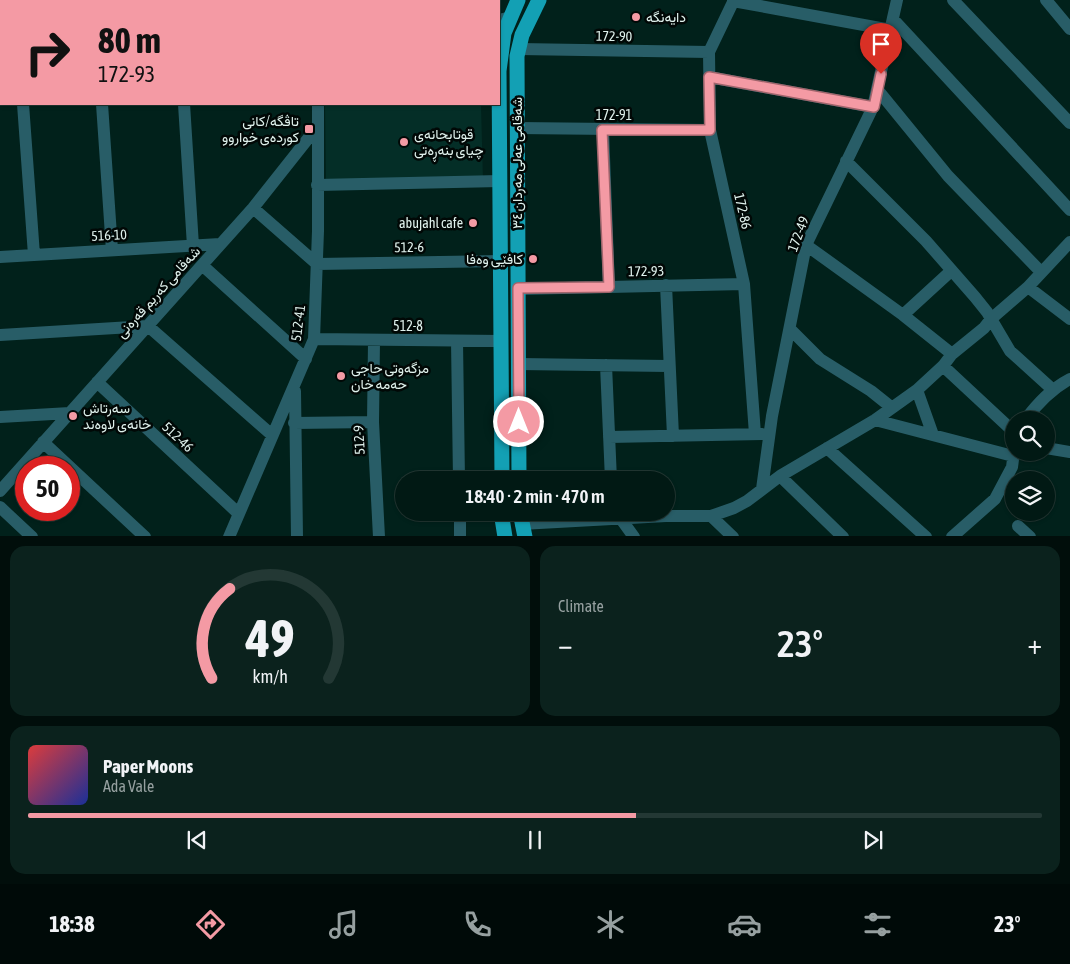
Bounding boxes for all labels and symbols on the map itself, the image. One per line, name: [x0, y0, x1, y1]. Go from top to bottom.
place label: دایەنگە: [646, 9, 686, 25]
marker: دایەنگە: [630, 11, 642, 23]
pin: [860, 23, 902, 74]
street label: 172-90: [596, 28, 633, 44]
street label: شەقامی عەلی مەردان ٣٤: [509, 97, 526, 229]
street label: 172-91: [596, 107, 632, 123]
place label: تاڤگە/کانی کوردەی خواروو: [222, 113, 299, 146]
marker: تاڤگە/کانی کوردەی خواروو: [303, 123, 315, 135]
place label: قوتابحانەی چیای بنەڕەتی: [414, 126, 484, 162]
marker: قوتابحانەی چیای بنەڕەتی: [398, 136, 410, 148]
street label: 172-86: [731, 191, 755, 231]
street label: 172-49: [784, 214, 812, 254]
place label: abujahl cafe: [399, 215, 463, 231]
marker: abujahl cafe: [467, 217, 479, 229]
street label: 516-10: [91, 226, 128, 244]
street label: 512-6: [394, 239, 424, 255]
street label: شەقامی کەریم قەرەنی: [113, 243, 204, 342]
place label: کافێی وەفا: [466, 251, 523, 268]
marker: کافێی وەفا: [527, 253, 539, 265]
street label: 172-93: [628, 263, 664, 279]
street label: 512-41: [288, 304, 308, 342]
street label: 512-8: [393, 318, 423, 334]
place label: مزگەوتی حاجی حەمە خان: [351, 360, 429, 393]
marker: مزگەوتی حاجی حەمە خان: [335, 370, 347, 382]
position arrow: [492, 395, 544, 447]
place label: سەرتاش خانەی لاوەند: [83, 400, 151, 433]
marker: سەرتاش خانەی لاوەند: [67, 410, 79, 422]
street label: 512-46: [159, 419, 197, 456]
street label: 512-9: [350, 425, 368, 455]
speed limit sign: 50: [15, 456, 80, 521]

